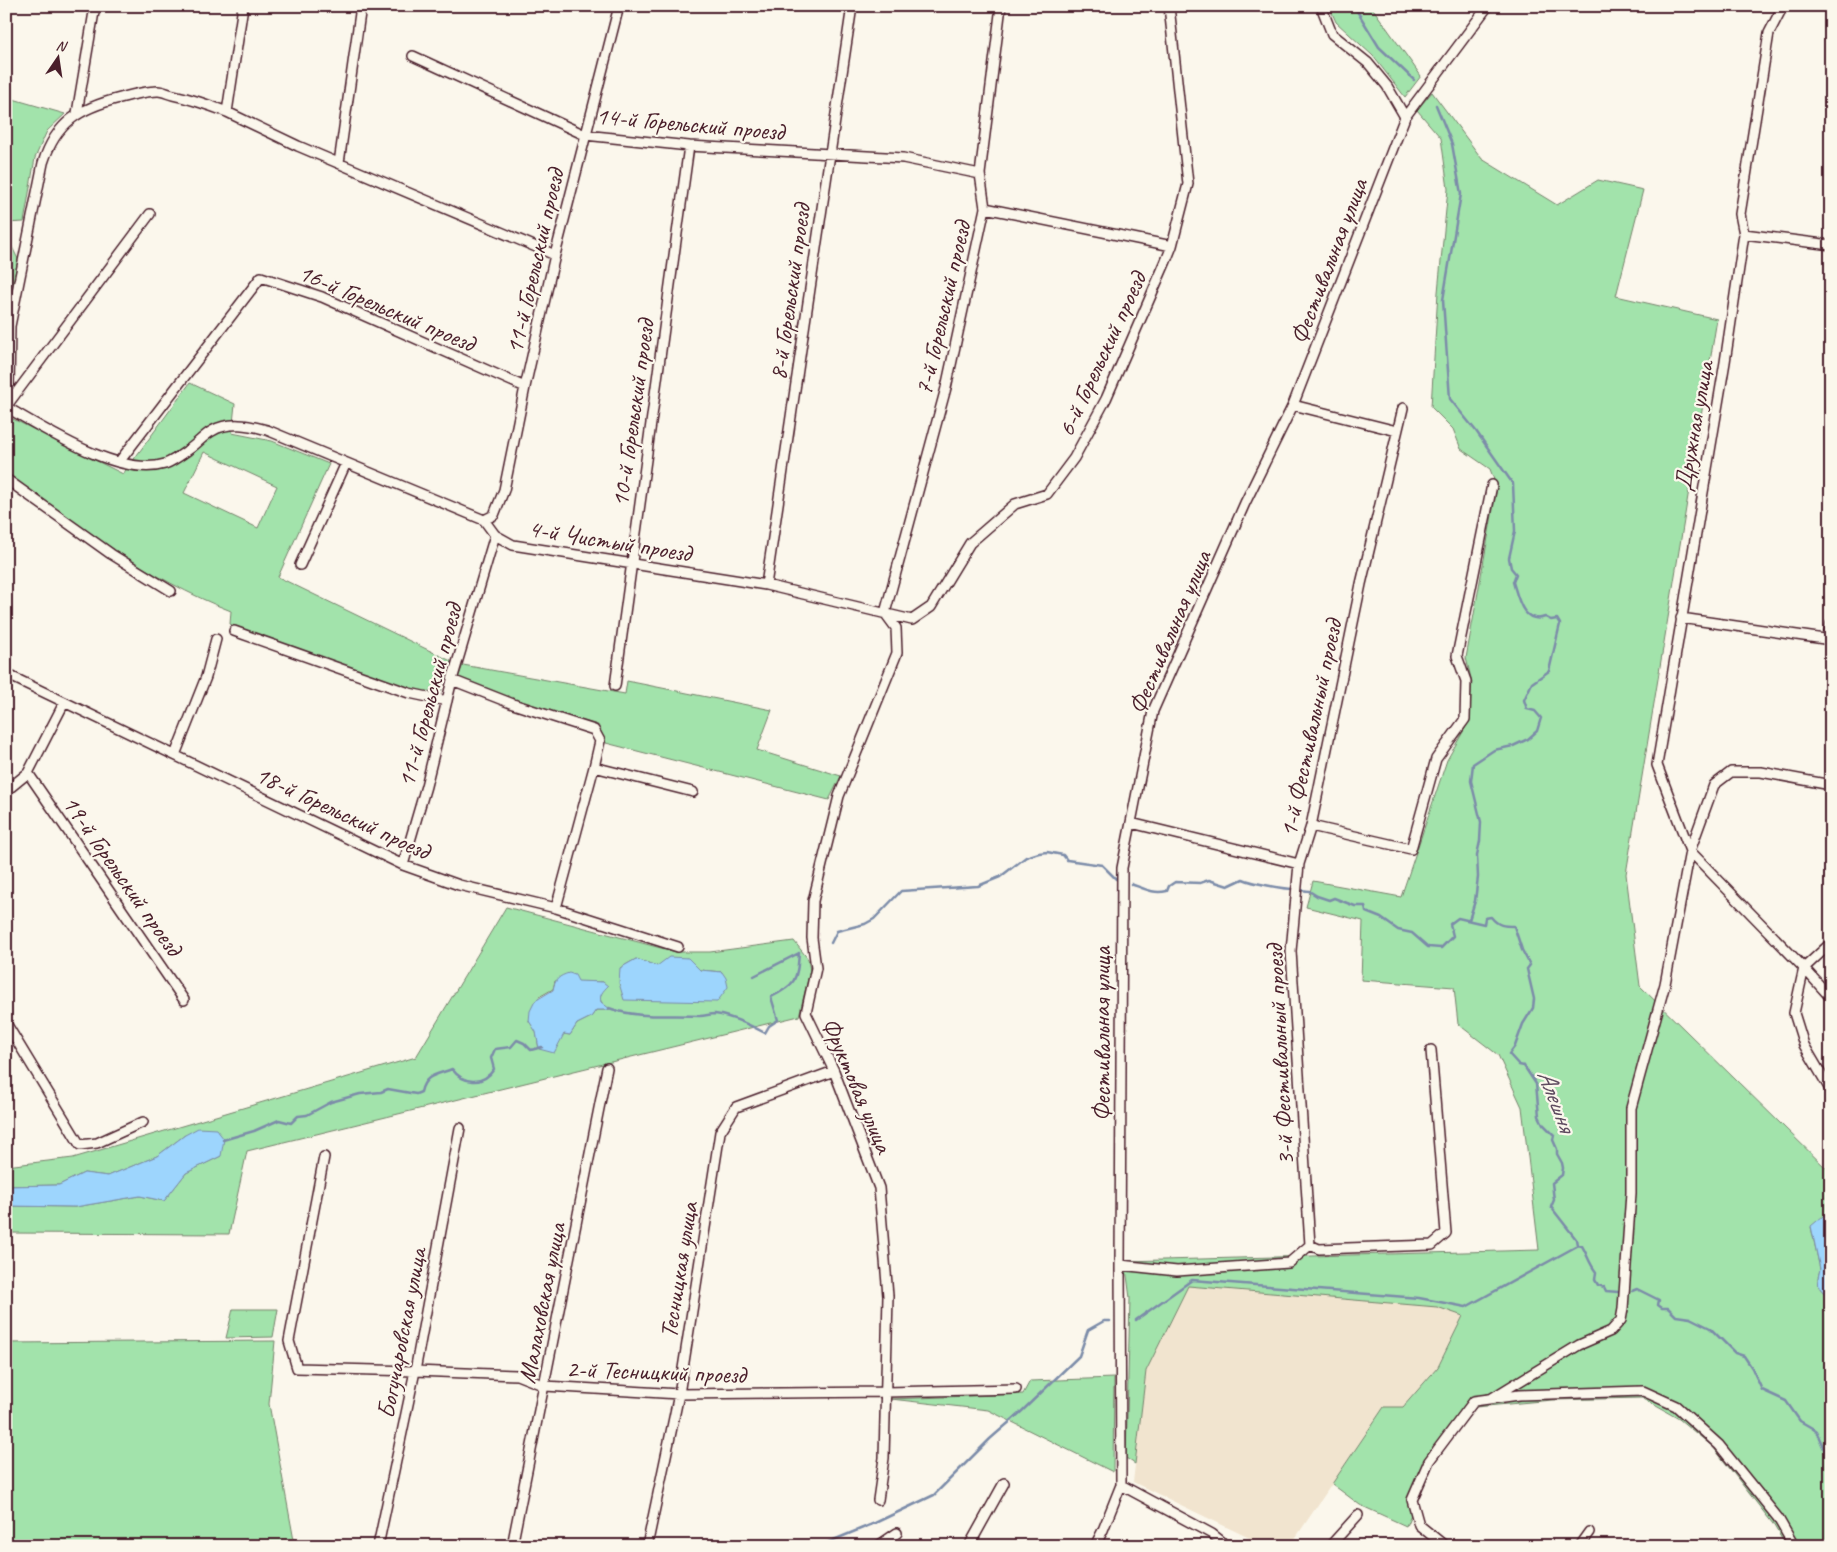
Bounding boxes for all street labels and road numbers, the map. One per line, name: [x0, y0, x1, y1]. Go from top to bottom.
street label: 14-й Горельский проезд: [595, 100, 787, 148]
street label: 11-й Горельский проезд: [498, 164, 572, 357]
street label: Фестивальная улица: [1283, 172, 1376, 349]
street label: 8-й Горельский проезд: [762, 200, 818, 382]
street label: 7-й Горельский проезд: [907, 216, 979, 398]
street label: 16-й Горельский проезд: [293, 256, 482, 360]
street label: 6-й Горельский проезд: [1050, 265, 1155, 442]
street label: 10-й Горельский проезд: [604, 315, 662, 509]
street label: Дружная улица: [1667, 356, 1722, 494]
street label: 4-й Чистый проезд: [526, 512, 696, 570]
street label: Фестивальная улица: [1121, 544, 1220, 719]
street label: 11-й Горельский проезд: [390, 598, 470, 791]
street label: 1-й Фестивальный проезд: [1272, 615, 1350, 840]
street label: 18-й Горельский проезд: [250, 759, 437, 868]
street label: 19-й Горельский проезд: [55, 789, 191, 964]
street label: 3-й Фестивальный проезд: [1258, 942, 1302, 1166]
street label: Фестивальная улица: [1086, 945, 1118, 1121]
street label: Фруктовая улица: [814, 1013, 901, 1160]
street label: Тесницкая улица: [652, 1198, 706, 1340]
street label: Малаховская улица: [511, 1218, 574, 1386]
street label: Богучаровская улица: [370, 1243, 435, 1421]
street label: 2-й Тесницкий проезд: [566, 1353, 748, 1391]

